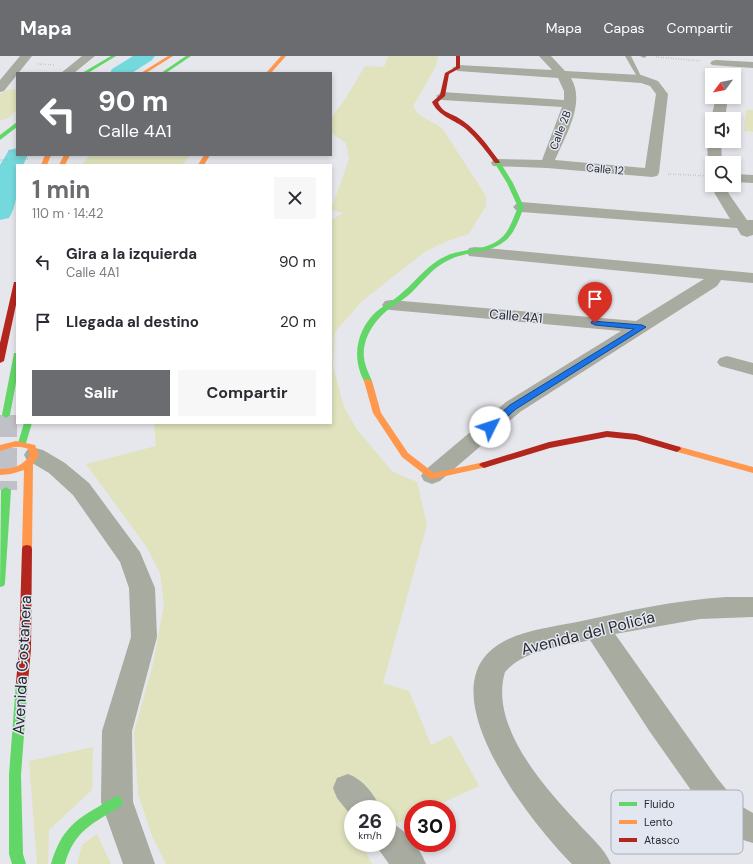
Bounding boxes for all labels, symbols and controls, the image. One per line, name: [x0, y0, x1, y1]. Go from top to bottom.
text: Mapa: [20, 16, 72, 41]
text: Mapa: [546, 19, 582, 37]
text: Capas: [604, 19, 645, 37]
text: Compartir: [667, 19, 733, 37]
north arrow: [705, 68, 741, 104]
map controls: [705, 68, 741, 192]
text: 90 m: [98, 83, 168, 120]
icon: left: [32, 88, 84, 140]
street label: Calle 2B: [546, 108, 574, 152]
button: sound: [705, 112, 741, 148]
text: Calle 4A1: [98, 119, 172, 143]
button: search: [705, 156, 741, 192]
street label: Calle 12: [586, 160, 624, 178]
text: 1 min: [32, 174, 90, 205]
button: close: [274, 177, 316, 219]
text: 110 m · 14:42: [32, 205, 104, 222]
text: Gira a la izquierda: [66, 244, 197, 264]
icon: left: [32, 251, 54, 273]
text: 90 m: [279, 252, 316, 272]
text: Calle 4A1: [66, 264, 119, 281]
pin: [578, 282, 612, 323]
icon: arrive: [584, 288, 606, 310]
street label: Calle 4A1: [489, 305, 543, 327]
icon: arrive: [32, 311, 54, 333]
text: Llegada al destino: [66, 312, 199, 332]
text: 20 m: [280, 312, 316, 332]
button: Salir: [32, 370, 170, 416]
button: Compartir: [178, 370, 316, 416]
position arrow: [469, 406, 511, 448]
street label: Avenida Costanera: [8, 595, 36, 735]
street label: Avenida del Policía: [519, 606, 657, 660]
legend: [611, 790, 743, 854]
text: Fluido: [644, 797, 675, 811]
speed limit sign: 30: [404, 800, 456, 852]
text: 26: [358, 808, 382, 834]
text: Lento: [644, 815, 673, 829]
text: km/h: [358, 829, 382, 842]
text: Atasco: [644, 833, 679, 847]

